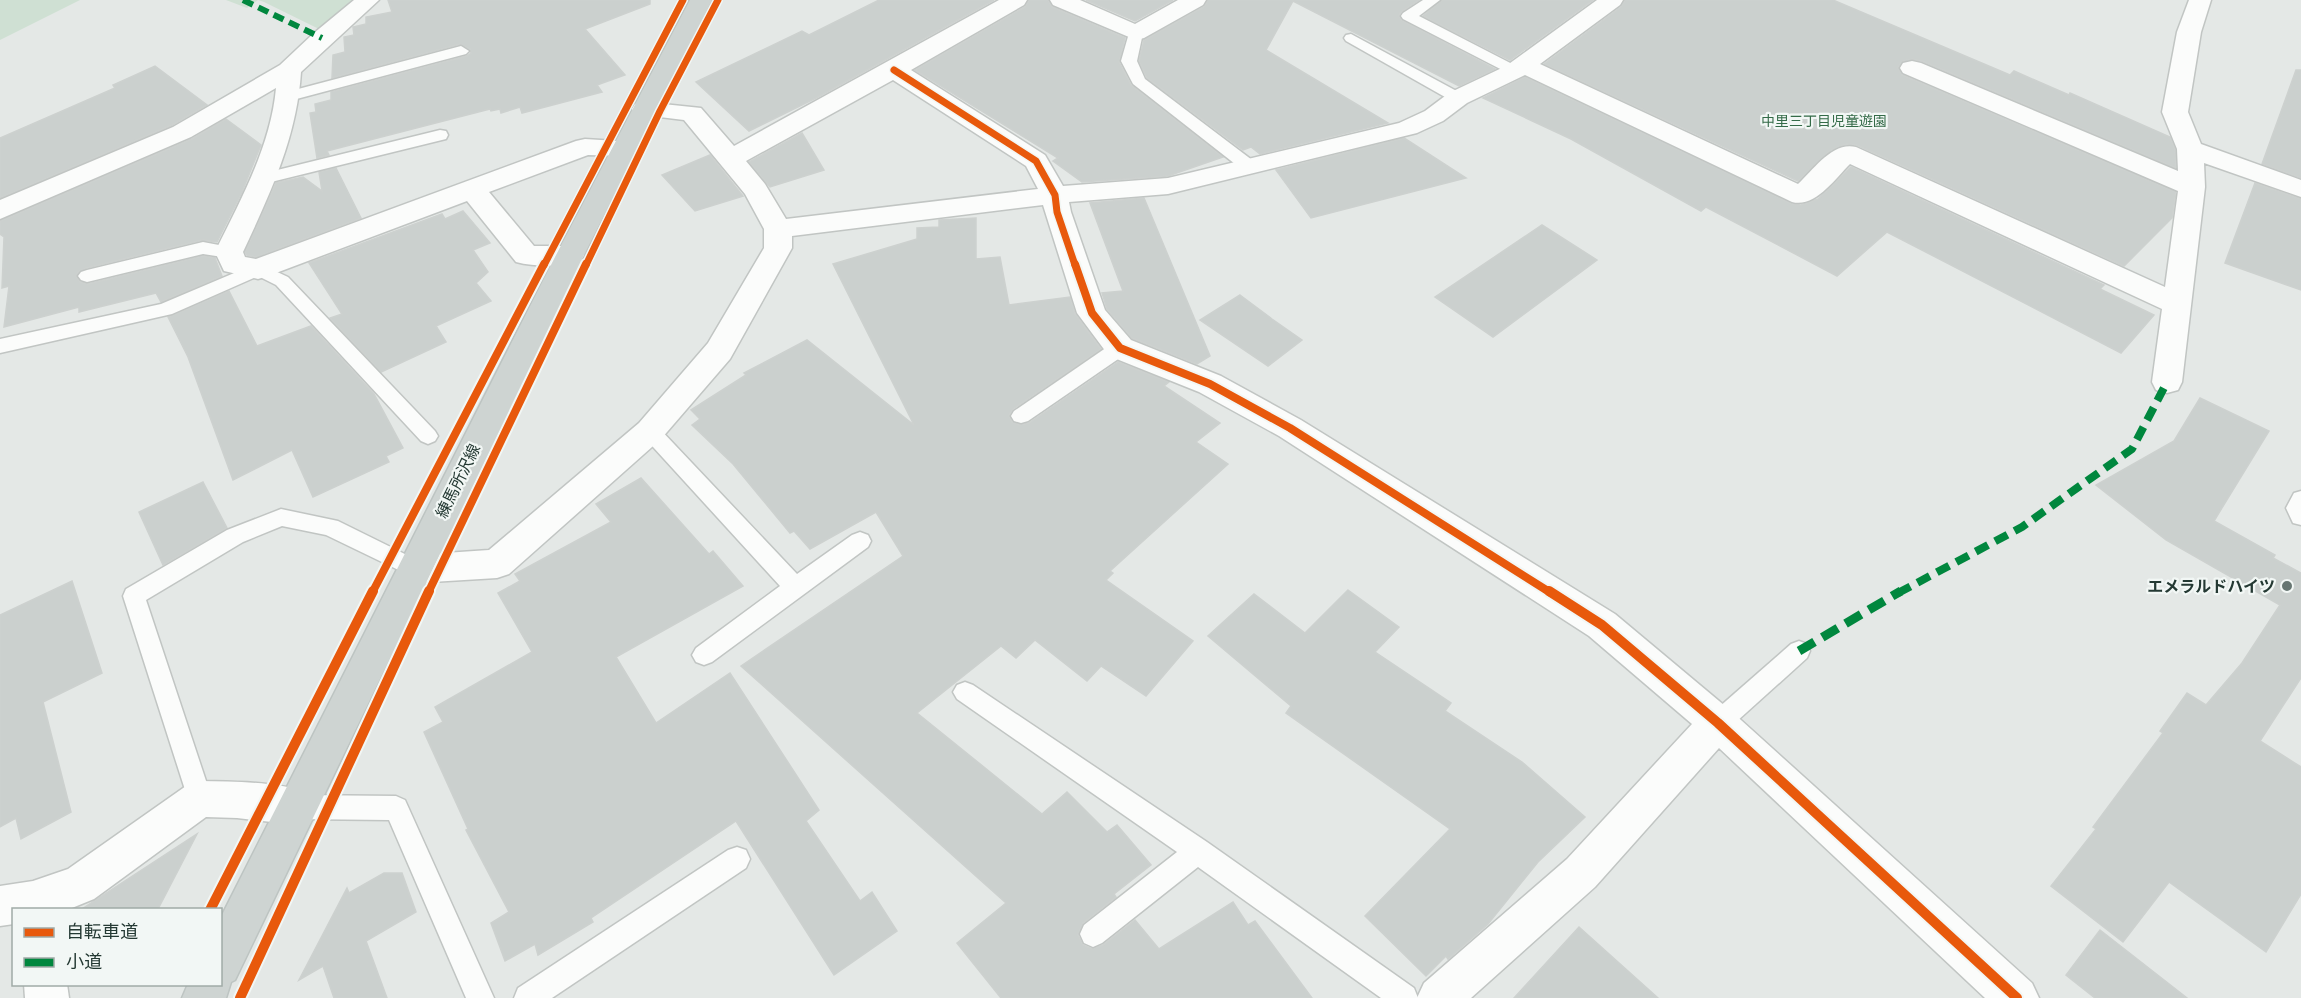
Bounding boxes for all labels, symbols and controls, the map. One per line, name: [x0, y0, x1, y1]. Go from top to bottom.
park label: 中里三丁目児童遊園: [1761, 111, 1887, 131]
street label: 練馬所沢線: [430, 440, 486, 522]
place label: エメラルドハイツ: [2147, 575, 2275, 598]
marker: エメラルドハイツ: [2280, 579, 2294, 593]
legend: [12, 908, 222, 986]
text: 自転車道: [66, 919, 138, 945]
text: 小道: [66, 949, 102, 975]

